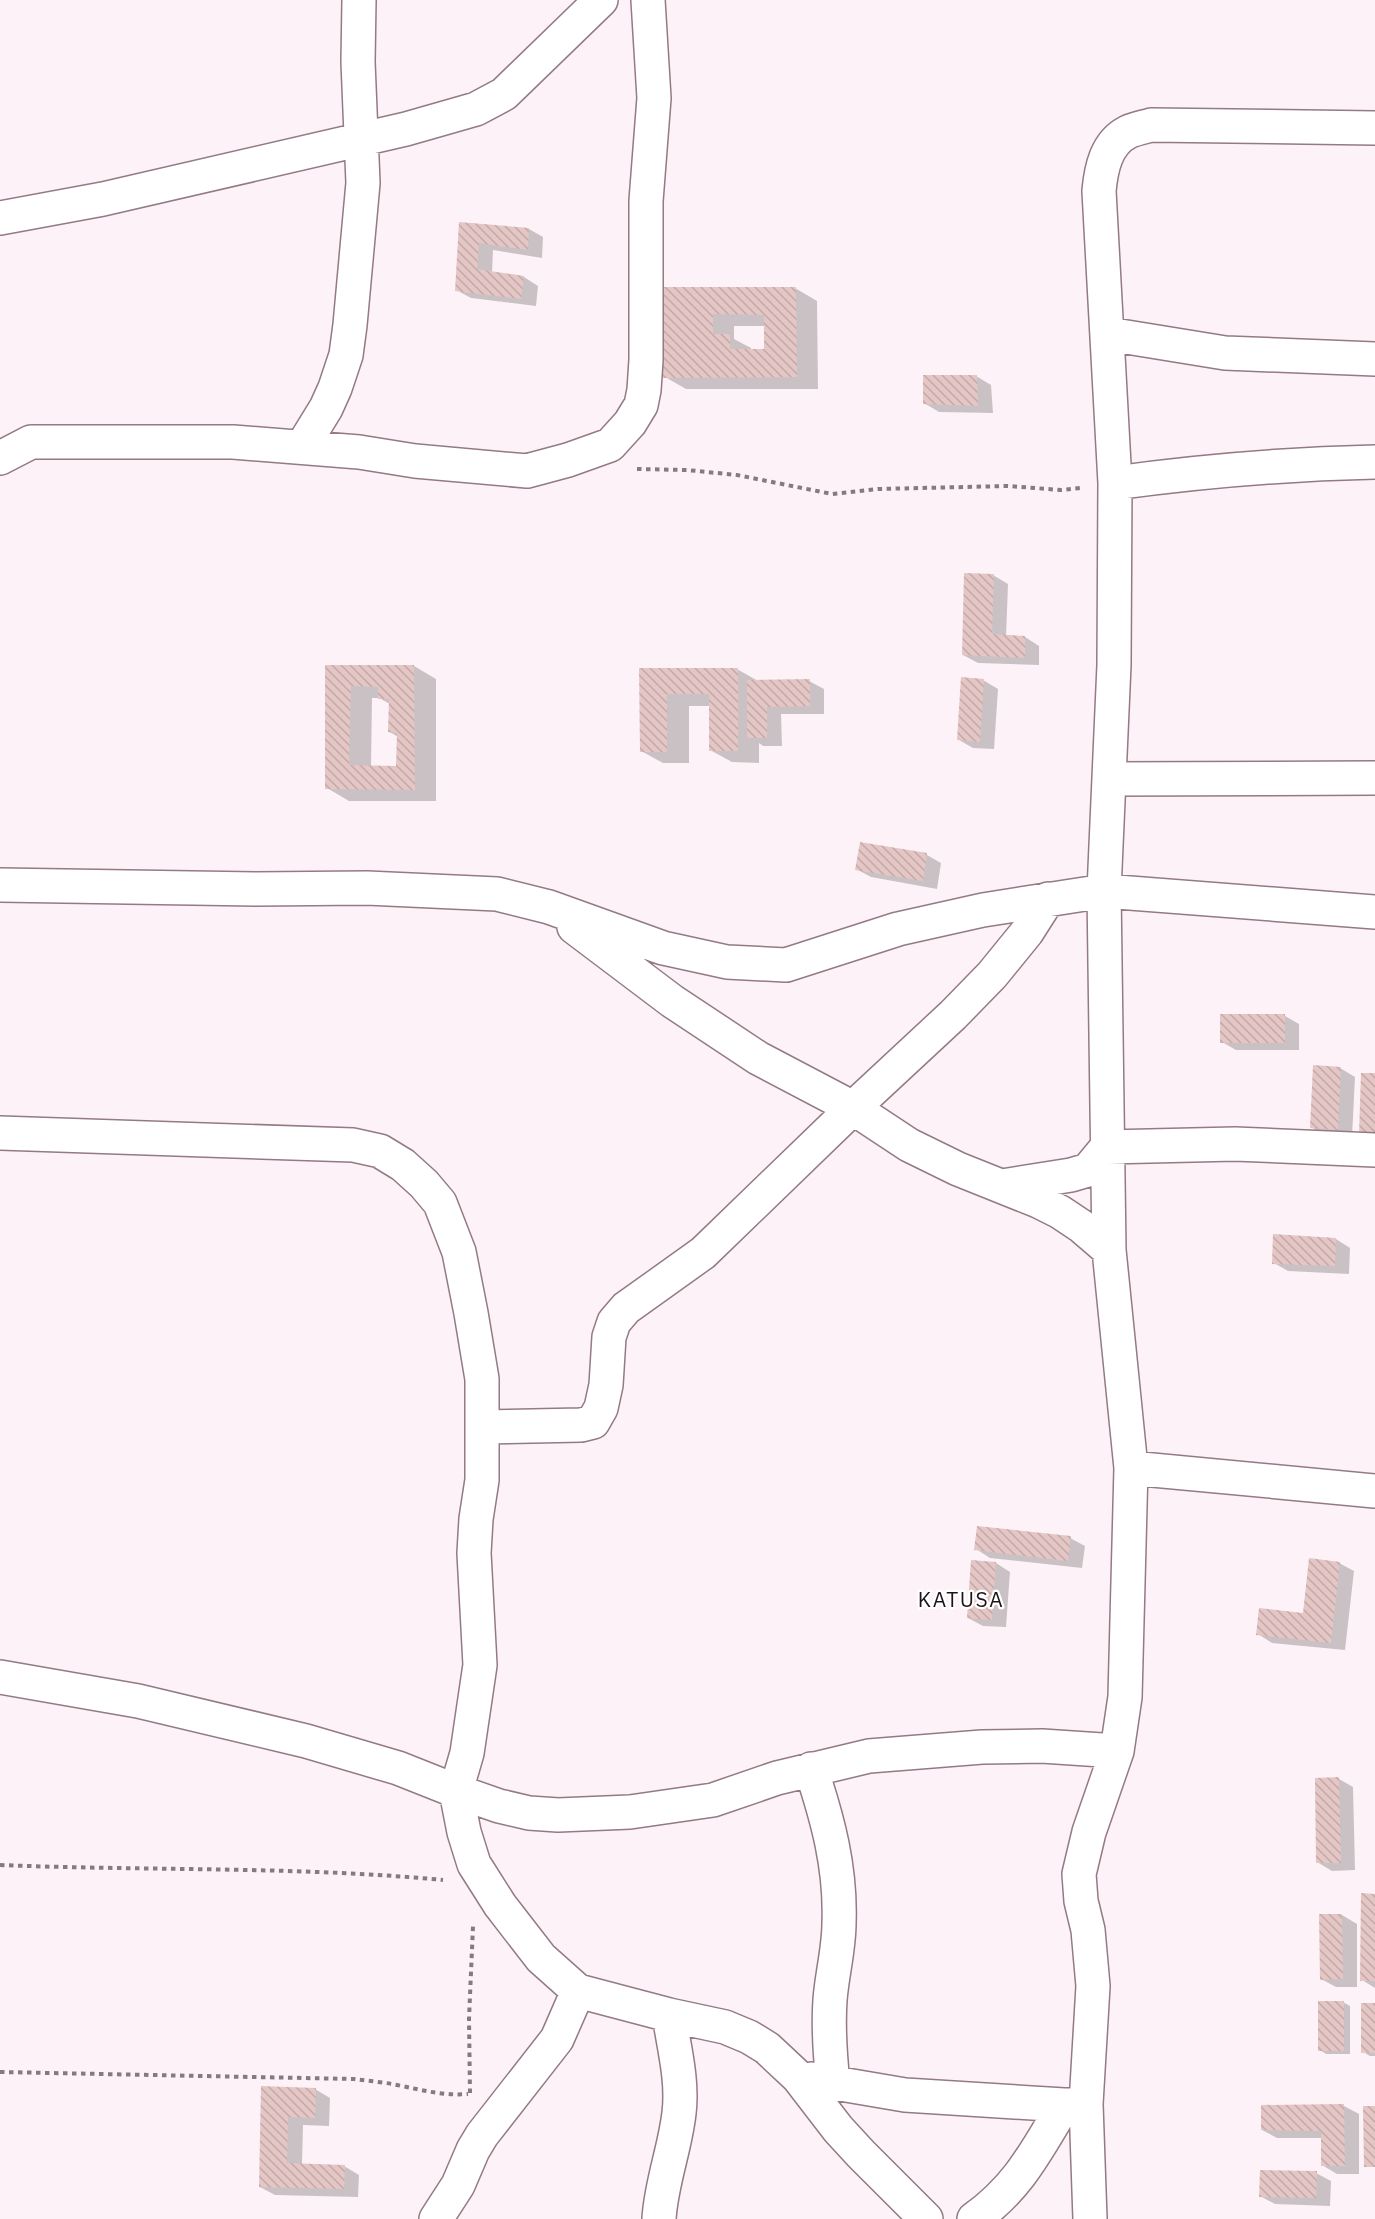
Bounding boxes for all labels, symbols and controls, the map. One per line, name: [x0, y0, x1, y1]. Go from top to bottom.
district label: KATUSA: [918, 1585, 1004, 1613]

